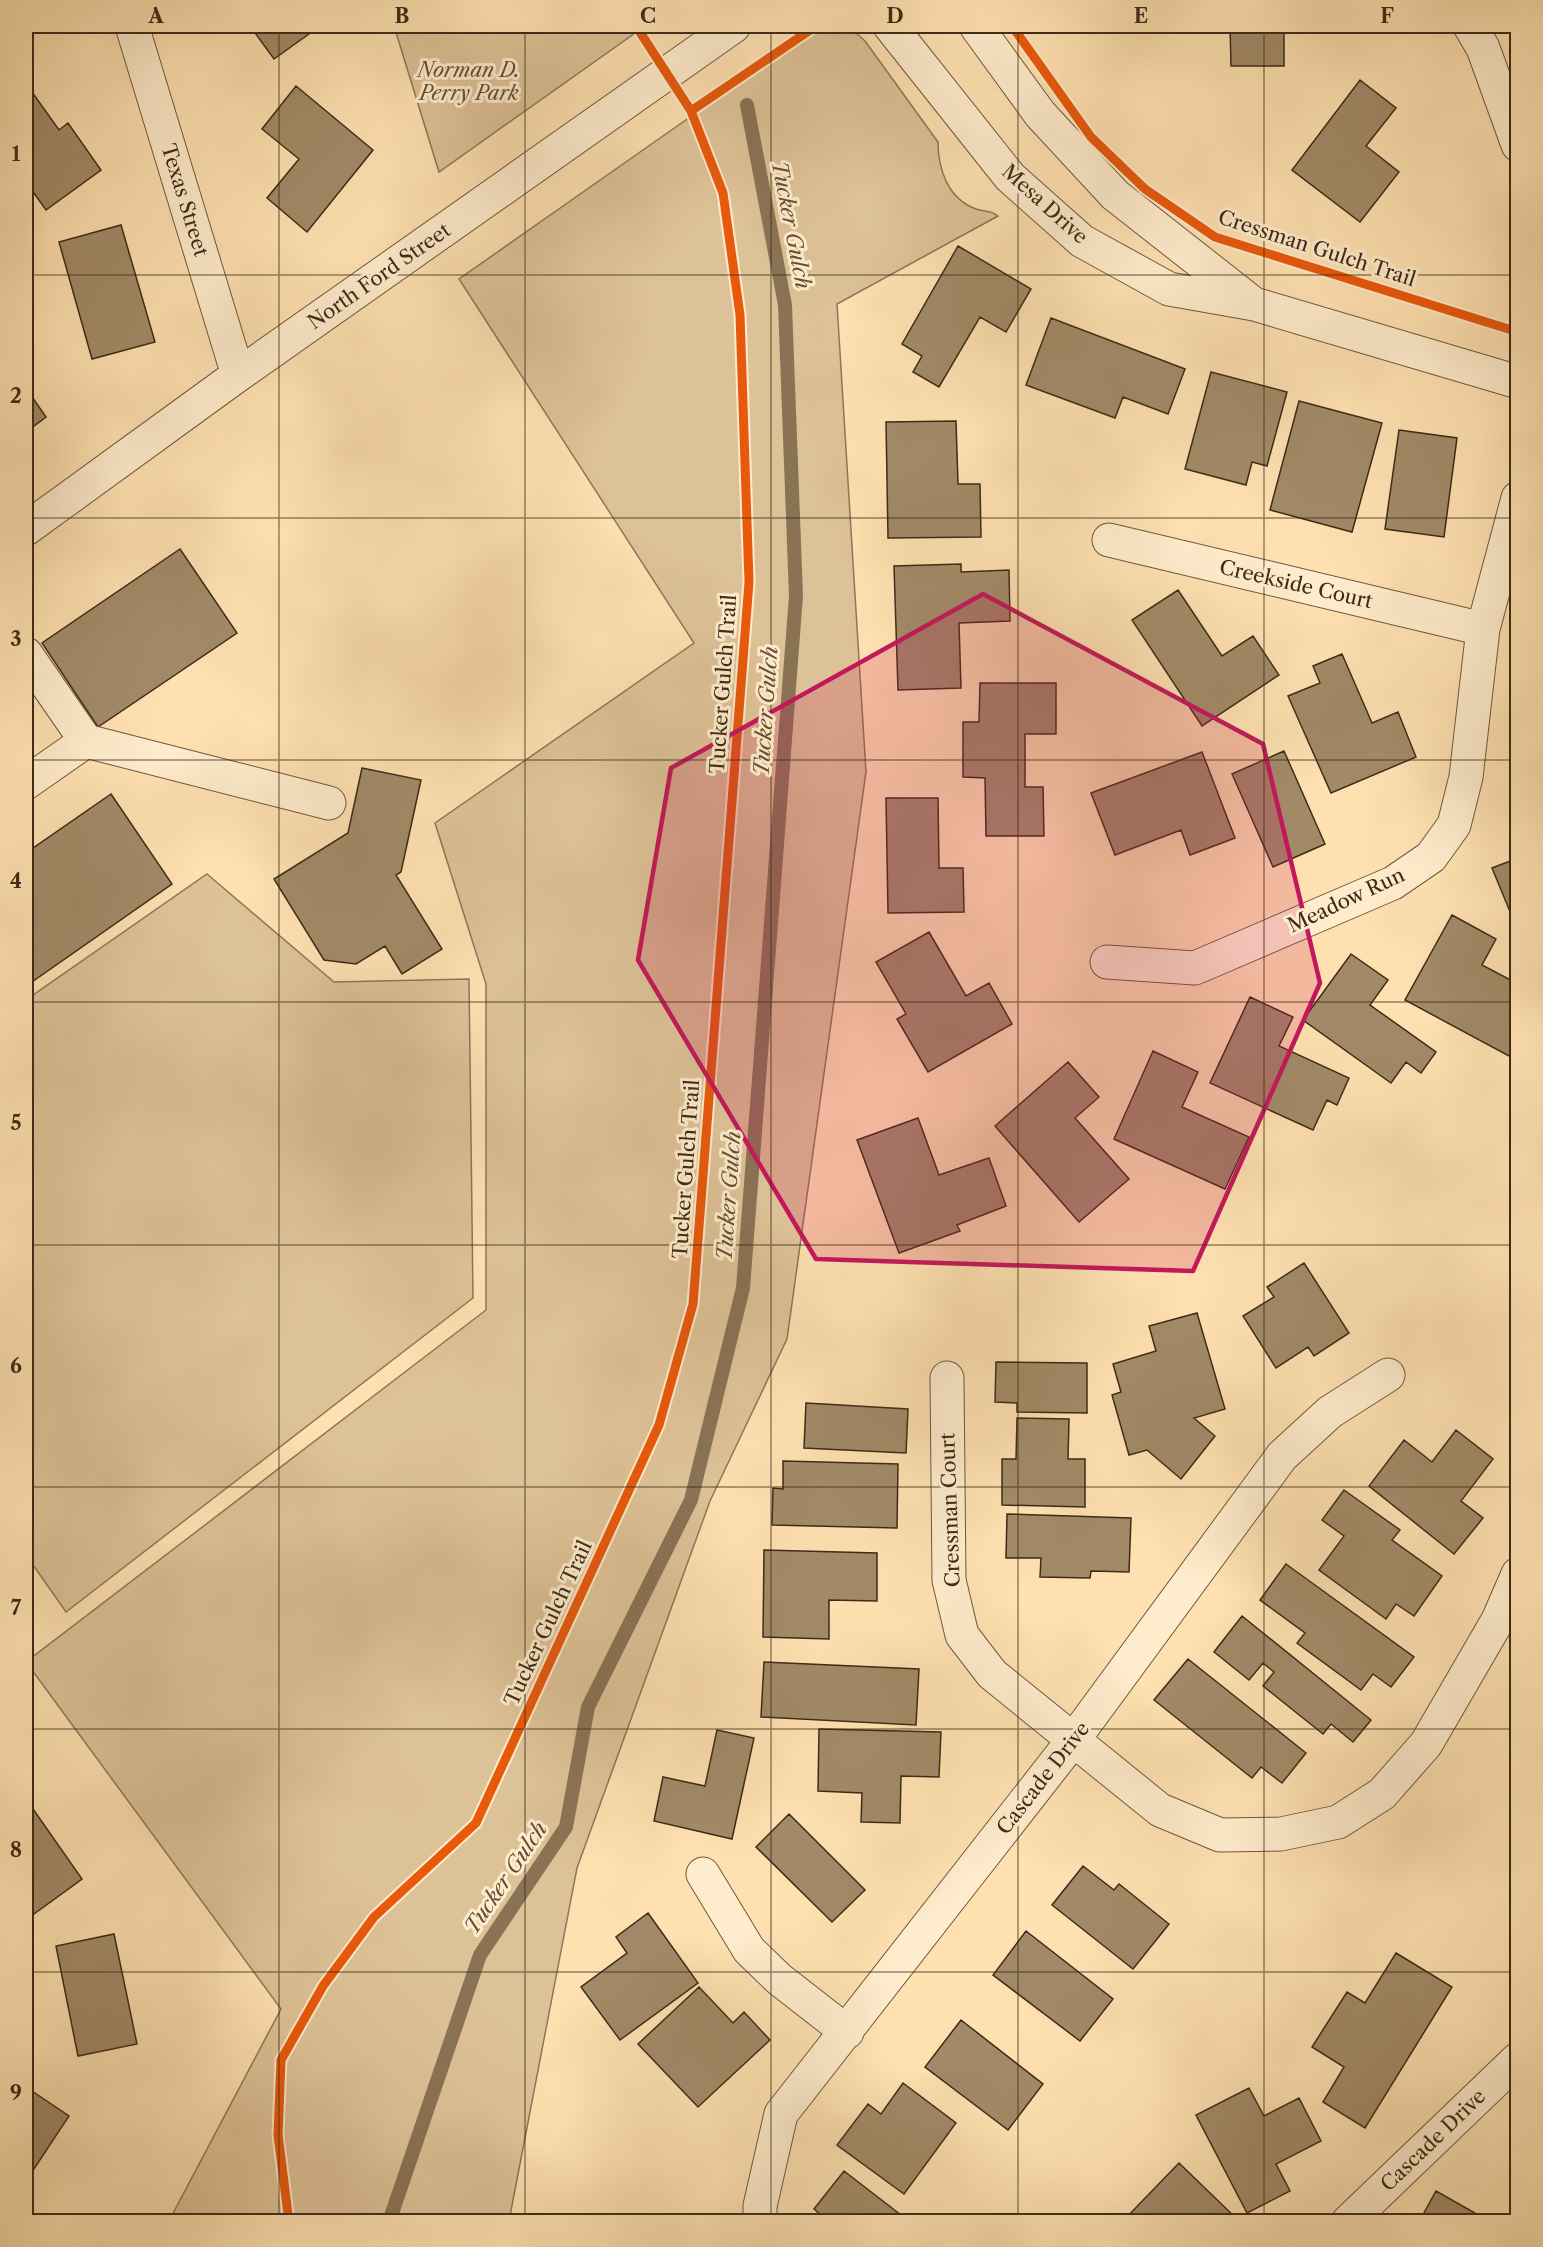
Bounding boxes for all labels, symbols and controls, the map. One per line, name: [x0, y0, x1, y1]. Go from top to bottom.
text: A: [147, 4, 164, 28]
text: B: [395, 4, 410, 28]
text: C: [640, 4, 656, 28]
text: D: [886, 4, 904, 28]
text: E: [1134, 4, 1148, 28]
text: F: [1380, 4, 1394, 28]
park label: Norman D. Perry Park: [415, 58, 521, 105]
street label: Texas Street: [157, 141, 213, 259]
text: 1: [12, 142, 21, 166]
water label: Tucker Gulch: [767, 159, 816, 291]
street label: Mesa Drive: [997, 159, 1093, 249]
street label: Cressman Gulch Trail: [1215, 205, 1419, 291]
street label: North Ford Street: [303, 218, 455, 334]
text: 2: [10, 384, 22, 408]
street label: Creekside Court: [1217, 555, 1375, 613]
street label: Tucker Gulch Trail: [705, 594, 741, 774]
text: 3: [10, 627, 22, 651]
water label: Tucker Gulch: [749, 645, 782, 776]
street label: Meadow Run: [1284, 862, 1409, 938]
text: 4: [10, 869, 22, 893]
street label: Tucker Gulch Trail: [668, 1079, 704, 1259]
text: 5: [10, 1111, 22, 1135]
water label: Tucker Gulch: [712, 1130, 745, 1261]
text: 6: [10, 1354, 22, 1378]
street label: Cressman Court: [935, 1432, 965, 1588]
street label: Tucker Gulch Trail: [499, 1537, 597, 1709]
text: 7: [11, 1596, 22, 1620]
street label: Cascade Drive: [992, 1717, 1094, 1839]
water label: Tucker Gulch: [459, 1817, 552, 1938]
text: 8: [10, 1838, 22, 1862]
text: 9: [10, 2081, 22, 2105]
street label: Cascade Drive: [1376, 2084, 1490, 2196]

